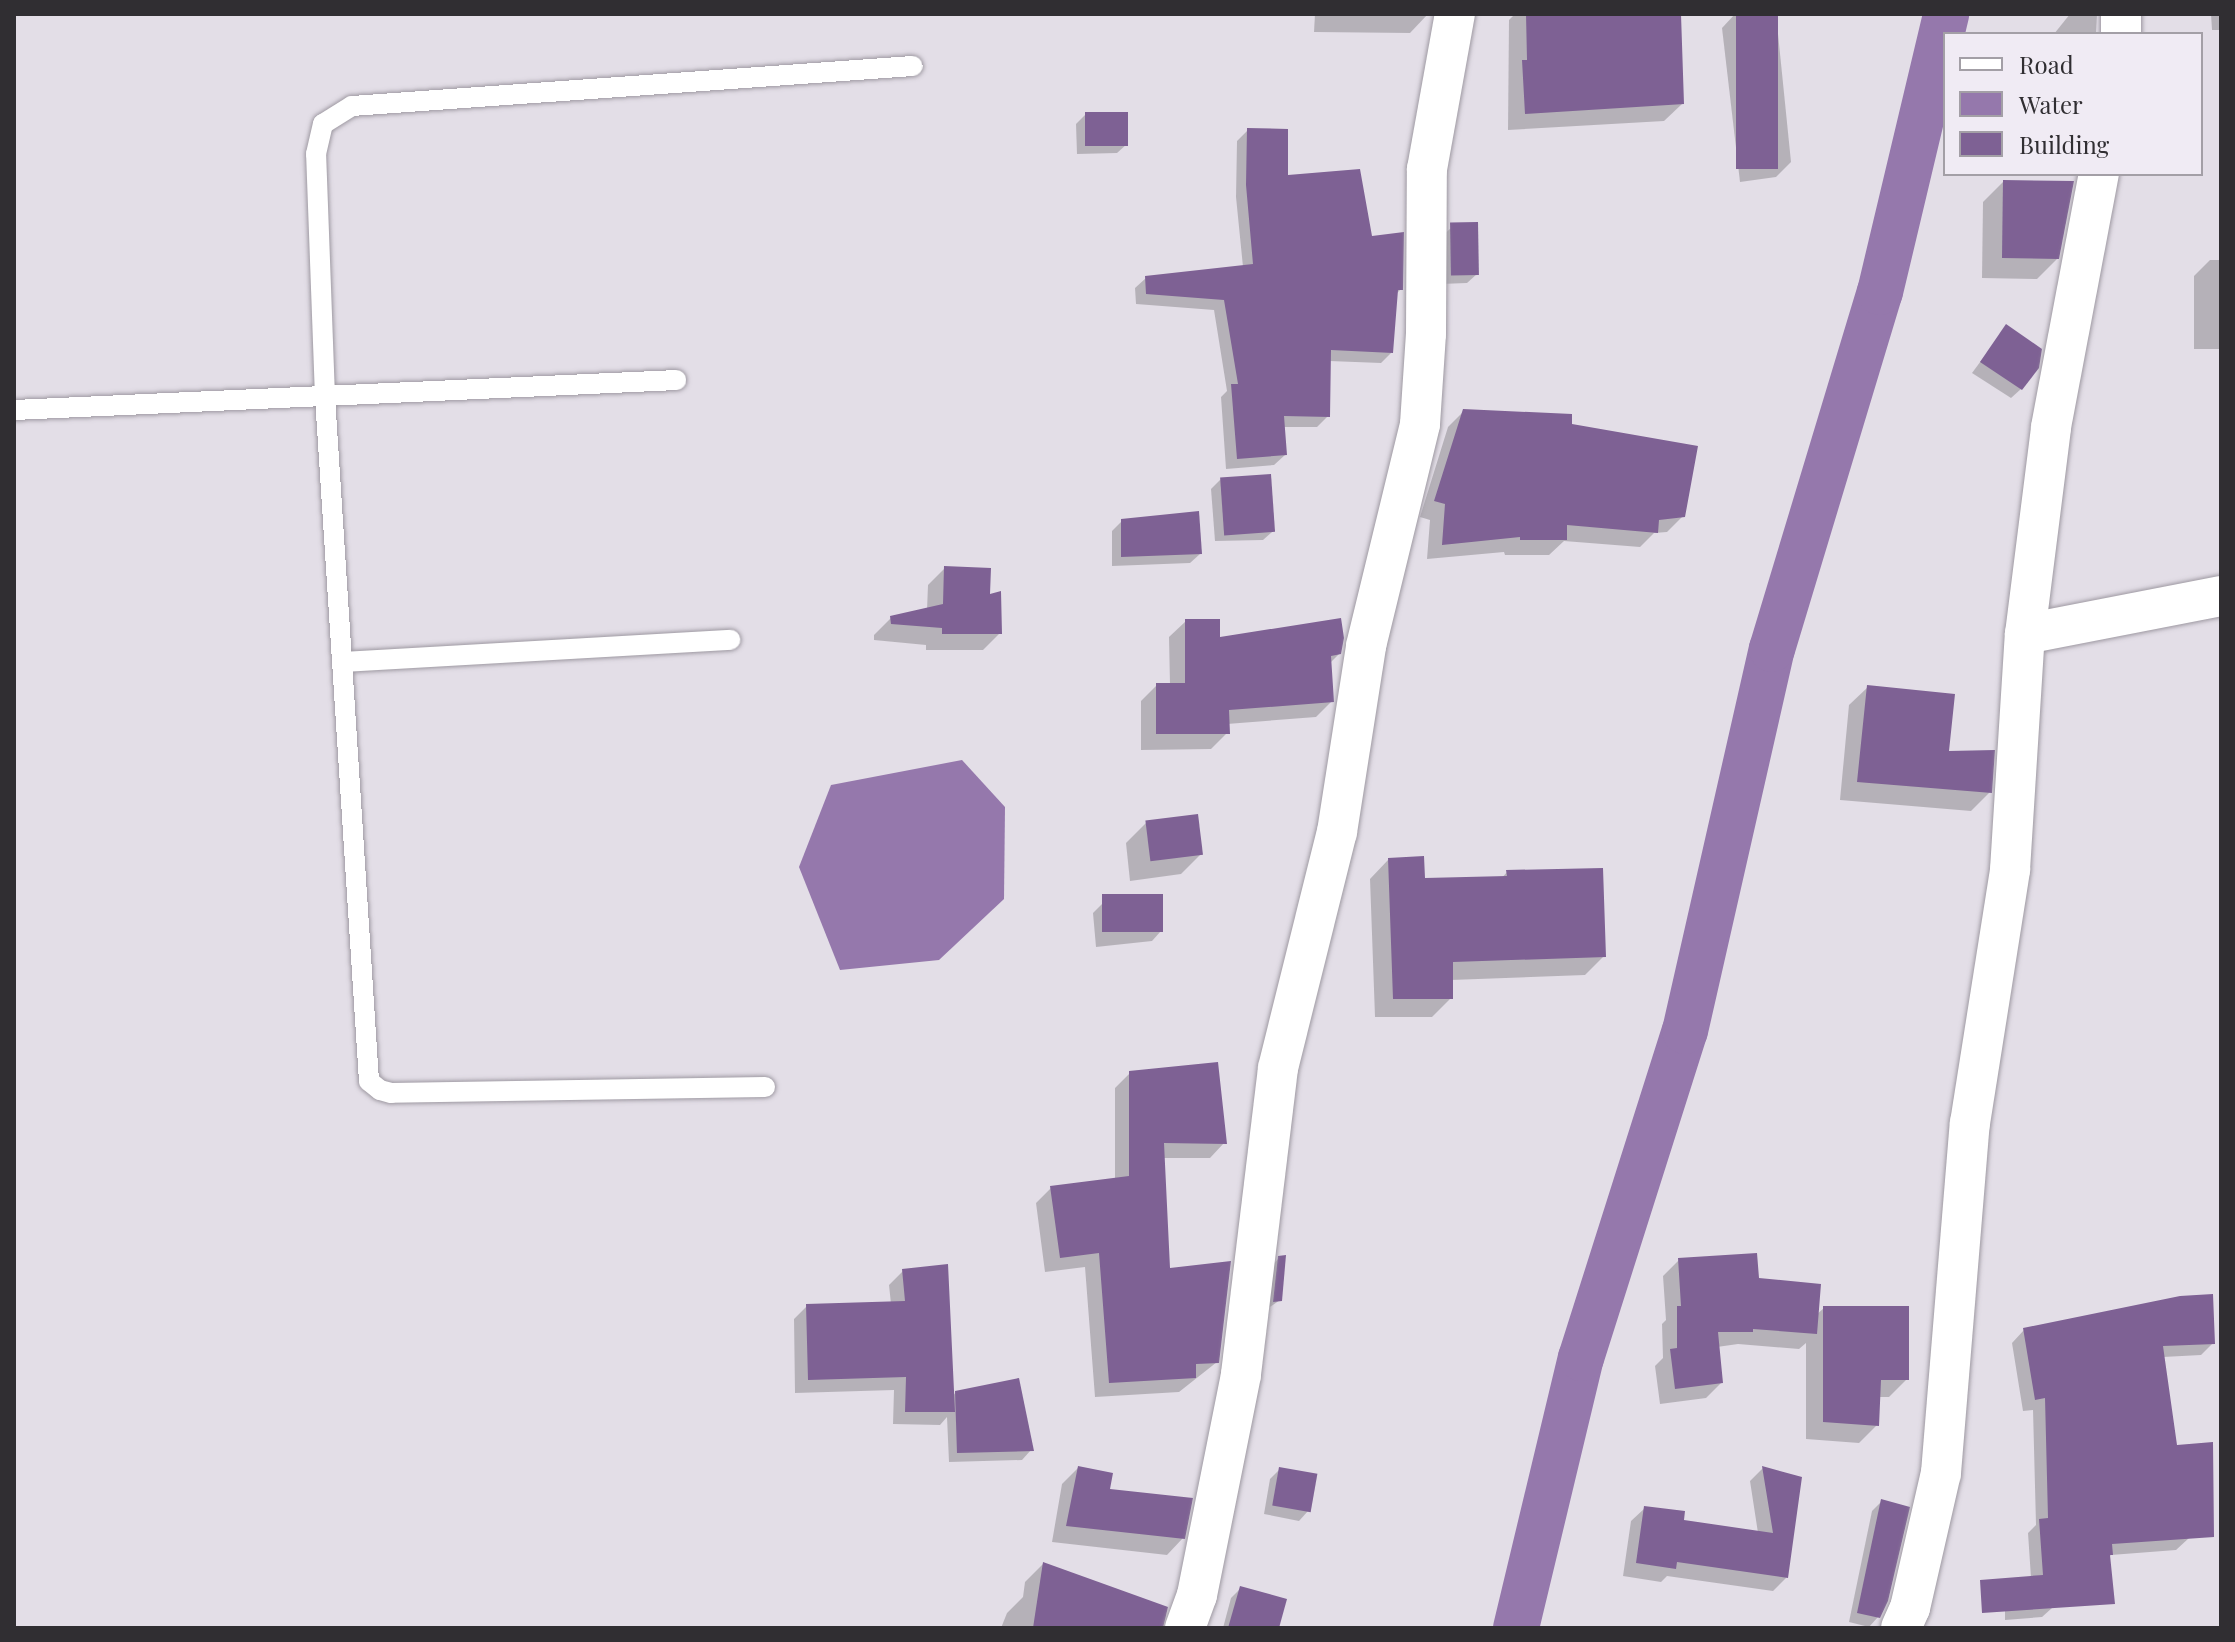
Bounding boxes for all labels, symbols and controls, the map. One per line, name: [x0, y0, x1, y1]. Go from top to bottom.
legend: [1943, 32, 2203, 176]
text: Road: [2019, 48, 2074, 80]
text: Water: [2019, 88, 2083, 120]
text: Building: [2019, 128, 2109, 160]

